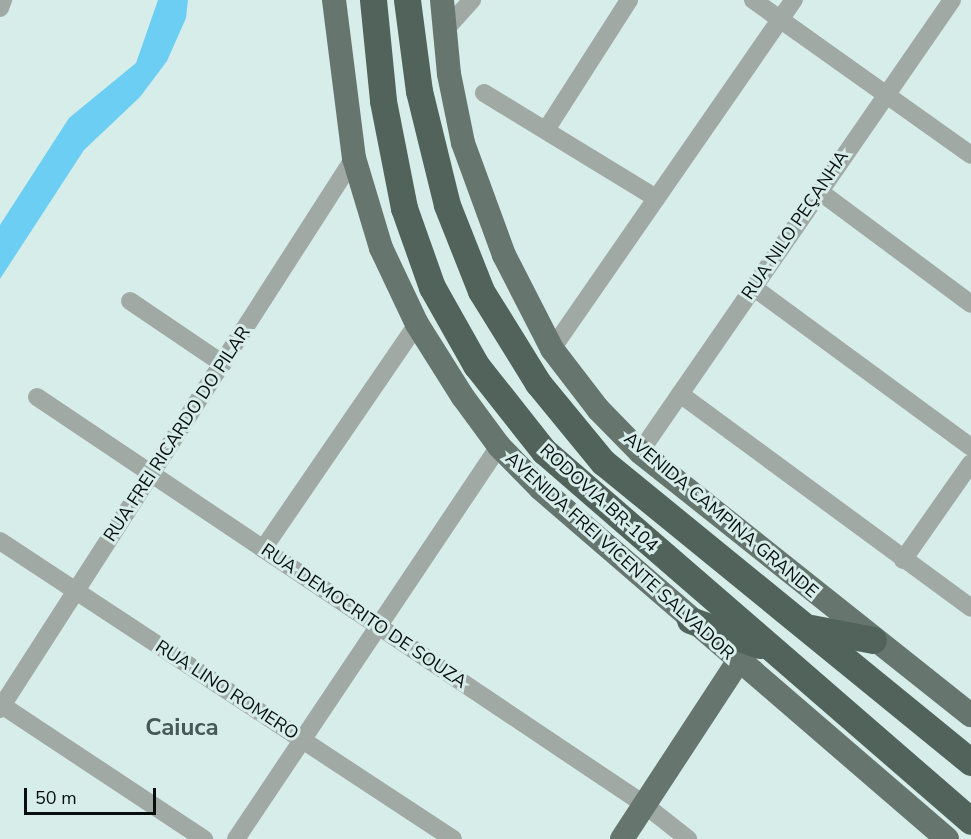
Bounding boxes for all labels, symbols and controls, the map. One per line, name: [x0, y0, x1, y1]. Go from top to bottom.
street label: RUA NILO PEÇANHA: [737, 146, 853, 304]
street label: RUA FREI RICARDO DO PILAR: [99, 322, 255, 546]
street label: AVENIDA CAMPINA GRANDE: [620, 428, 822, 602]
street label: RODOVIA BR-104: [536, 439, 662, 557]
street label: AVENIDA FREI VICENTE SALVADOR: [501, 447, 739, 665]
street label: RUA DEMOCRITO DE SOUZA: [257, 539, 471, 693]
street label: RUA LINO ROMERO: [151, 636, 303, 744]
district label: Caiuca: [145, 714, 219, 742]
scale bar: [27, 776, 159, 814]
text: 50 m: [35, 786, 77, 810]

